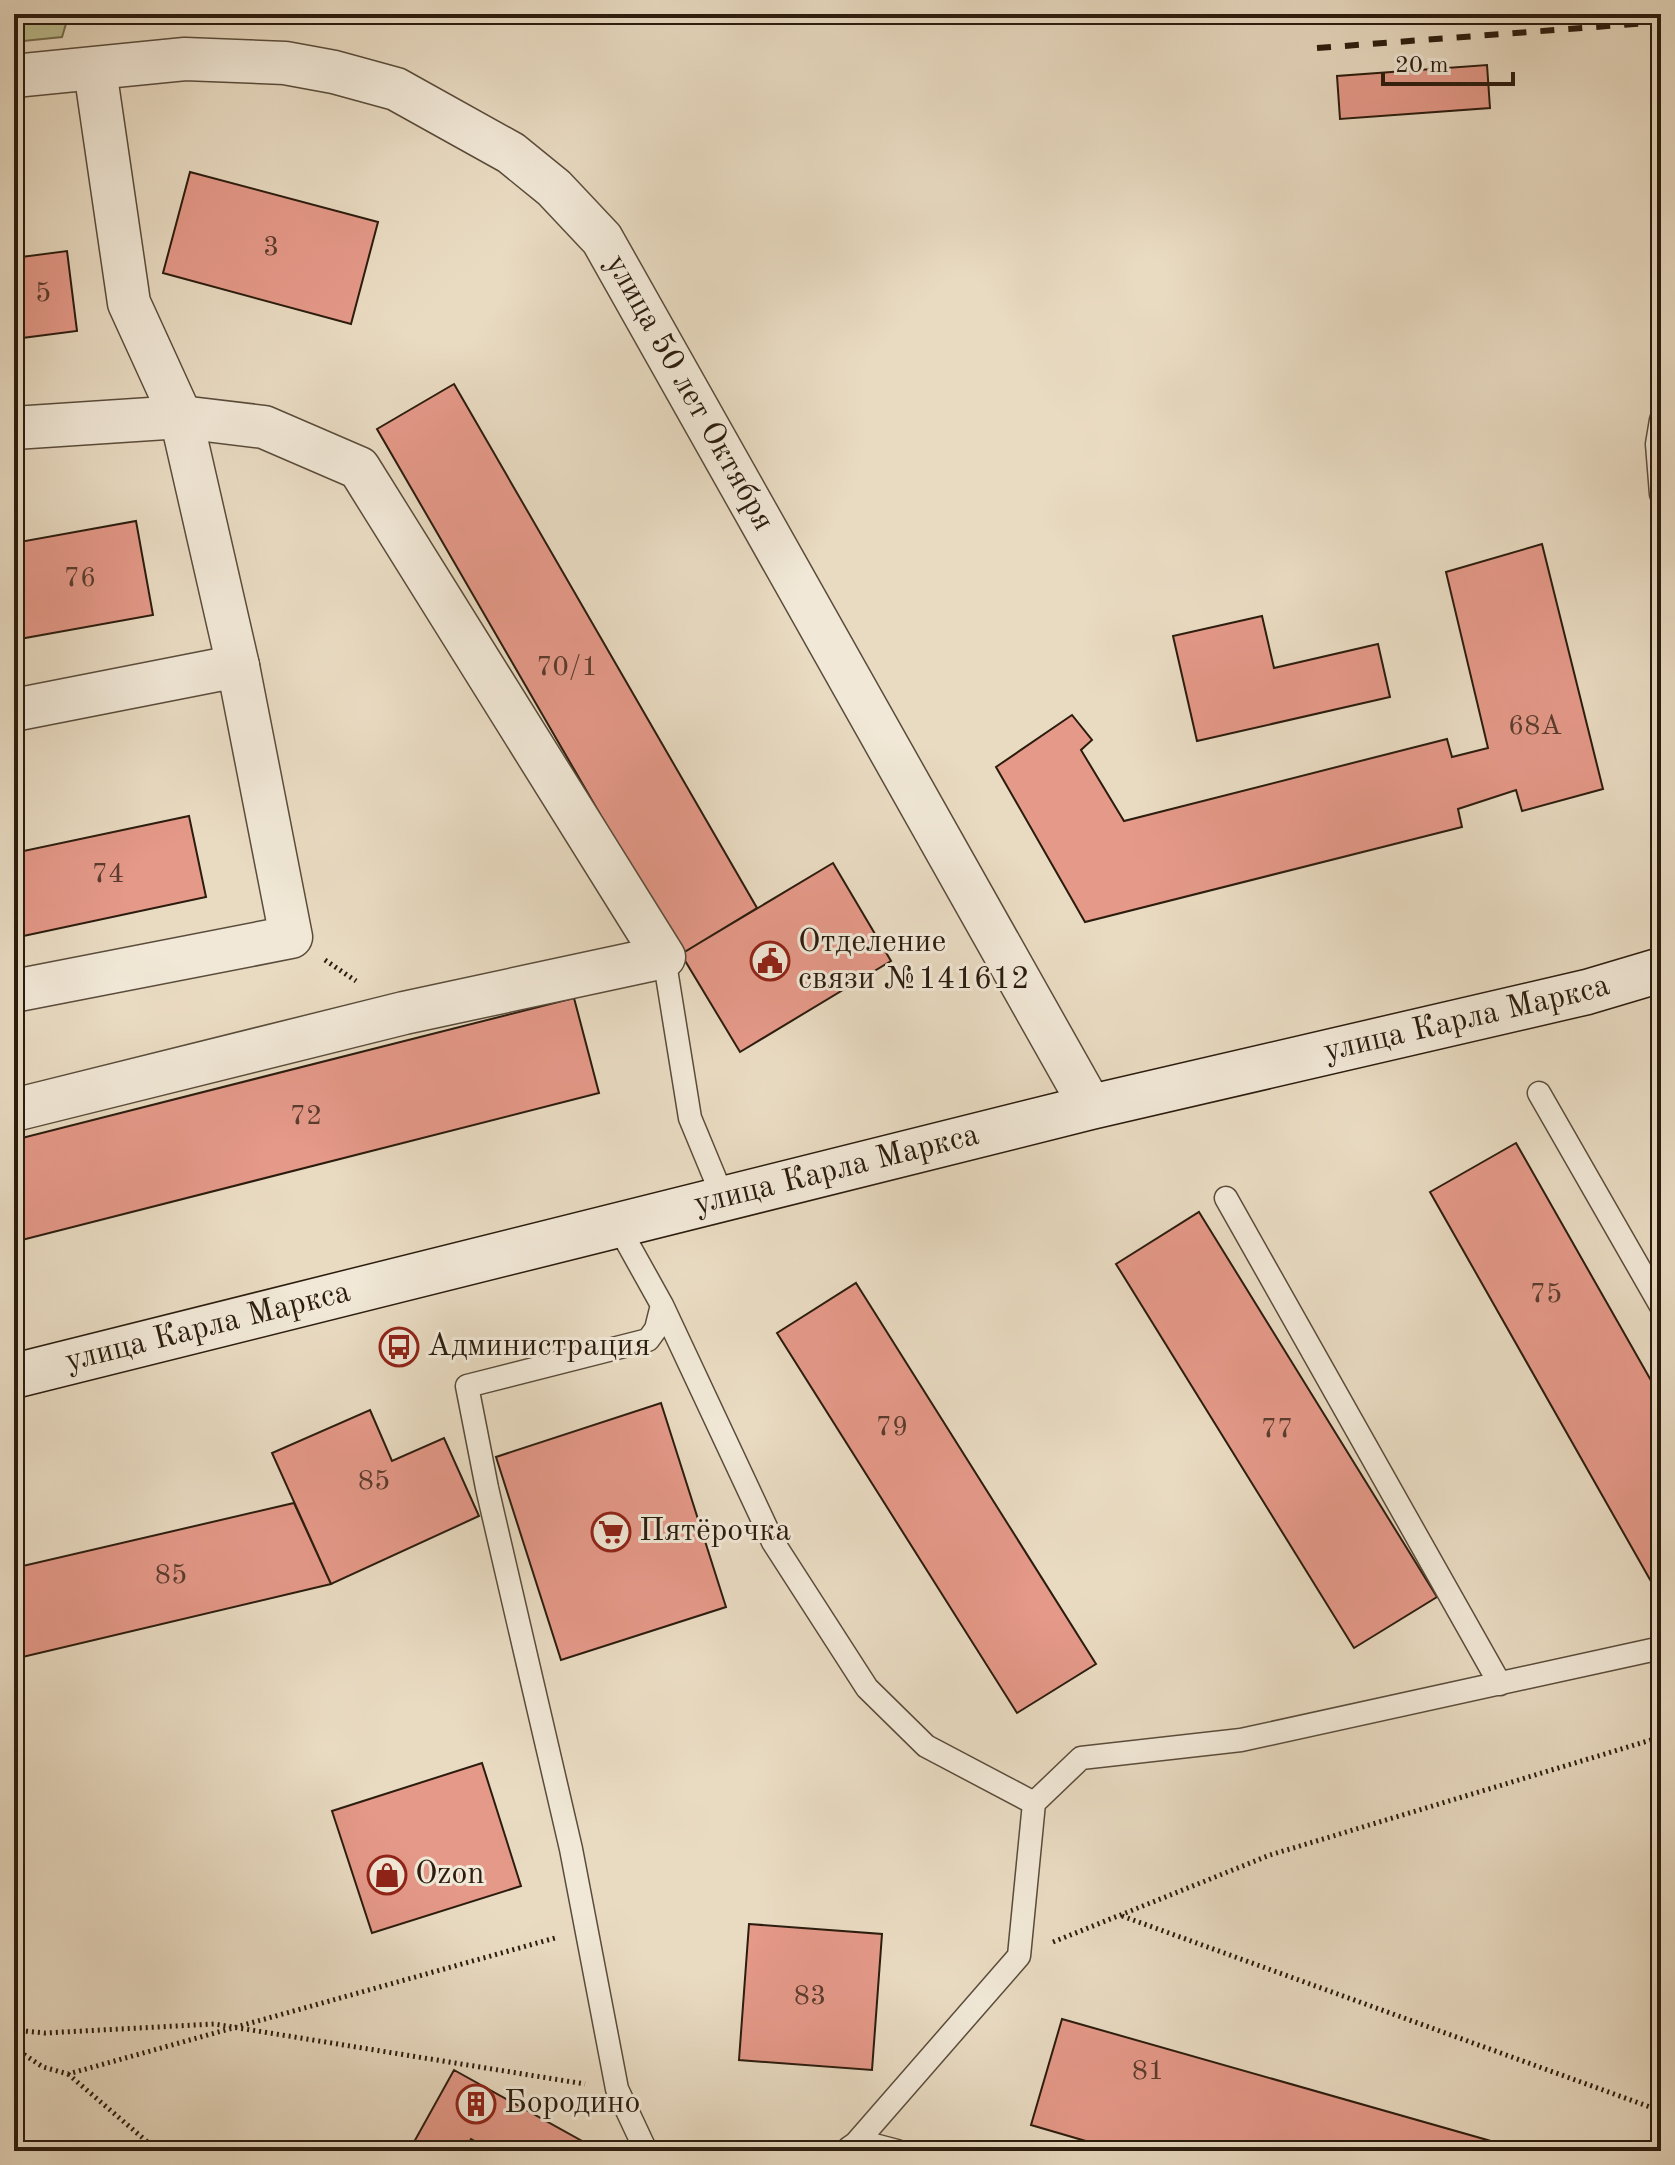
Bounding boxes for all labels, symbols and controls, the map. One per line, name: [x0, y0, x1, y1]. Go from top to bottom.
scale bar: [1383, 36, 1513, 86]
text: 20 m: [1395, 54, 1449, 78]
house number: 3: [263, 234, 279, 262]
street label: улица 50 лет Октября: [598, 250, 779, 537]
house number: 5: [35, 280, 51, 308]
house number: 76: [64, 565, 96, 593]
house number: 70/1: [536, 654, 598, 682]
house number: 68А: [1508, 713, 1562, 741]
house number: 74: [92, 861, 124, 889]
place label: Отделение связи №141612: [798, 927, 1030, 996]
public building icon: Отделение связи №141612: [749, 940, 791, 982]
street label: улица Карла Маркса: [1321, 970, 1614, 1068]
house number: 72: [290, 1103, 322, 1131]
street label: улица Карла Маркса: [691, 1119, 983, 1221]
street label: улица Карла Маркса: [62, 1277, 354, 1379]
house number: 75: [1530, 1281, 1562, 1309]
bus stop icon: Администрация: [378, 1326, 420, 1368]
place label: Администрация: [427, 1331, 650, 1363]
house number: 79: [876, 1414, 908, 1442]
house number: 77: [1261, 1416, 1293, 1444]
house number: 85: [358, 1468, 390, 1496]
supermarket icon: Пятёрочка: [590, 1511, 632, 1553]
place label: Пятёрочка: [639, 1516, 791, 1548]
house number: 85: [155, 1562, 187, 1590]
shop icon: Ozon: [366, 1854, 408, 1896]
place label: Ozon: [415, 1859, 485, 1891]
house number: 83: [794, 1983, 826, 2011]
house number: 81: [1132, 2058, 1164, 2086]
building icon: Бородино: [455, 2083, 497, 2125]
place label: Бородино: [504, 2088, 640, 2120]

